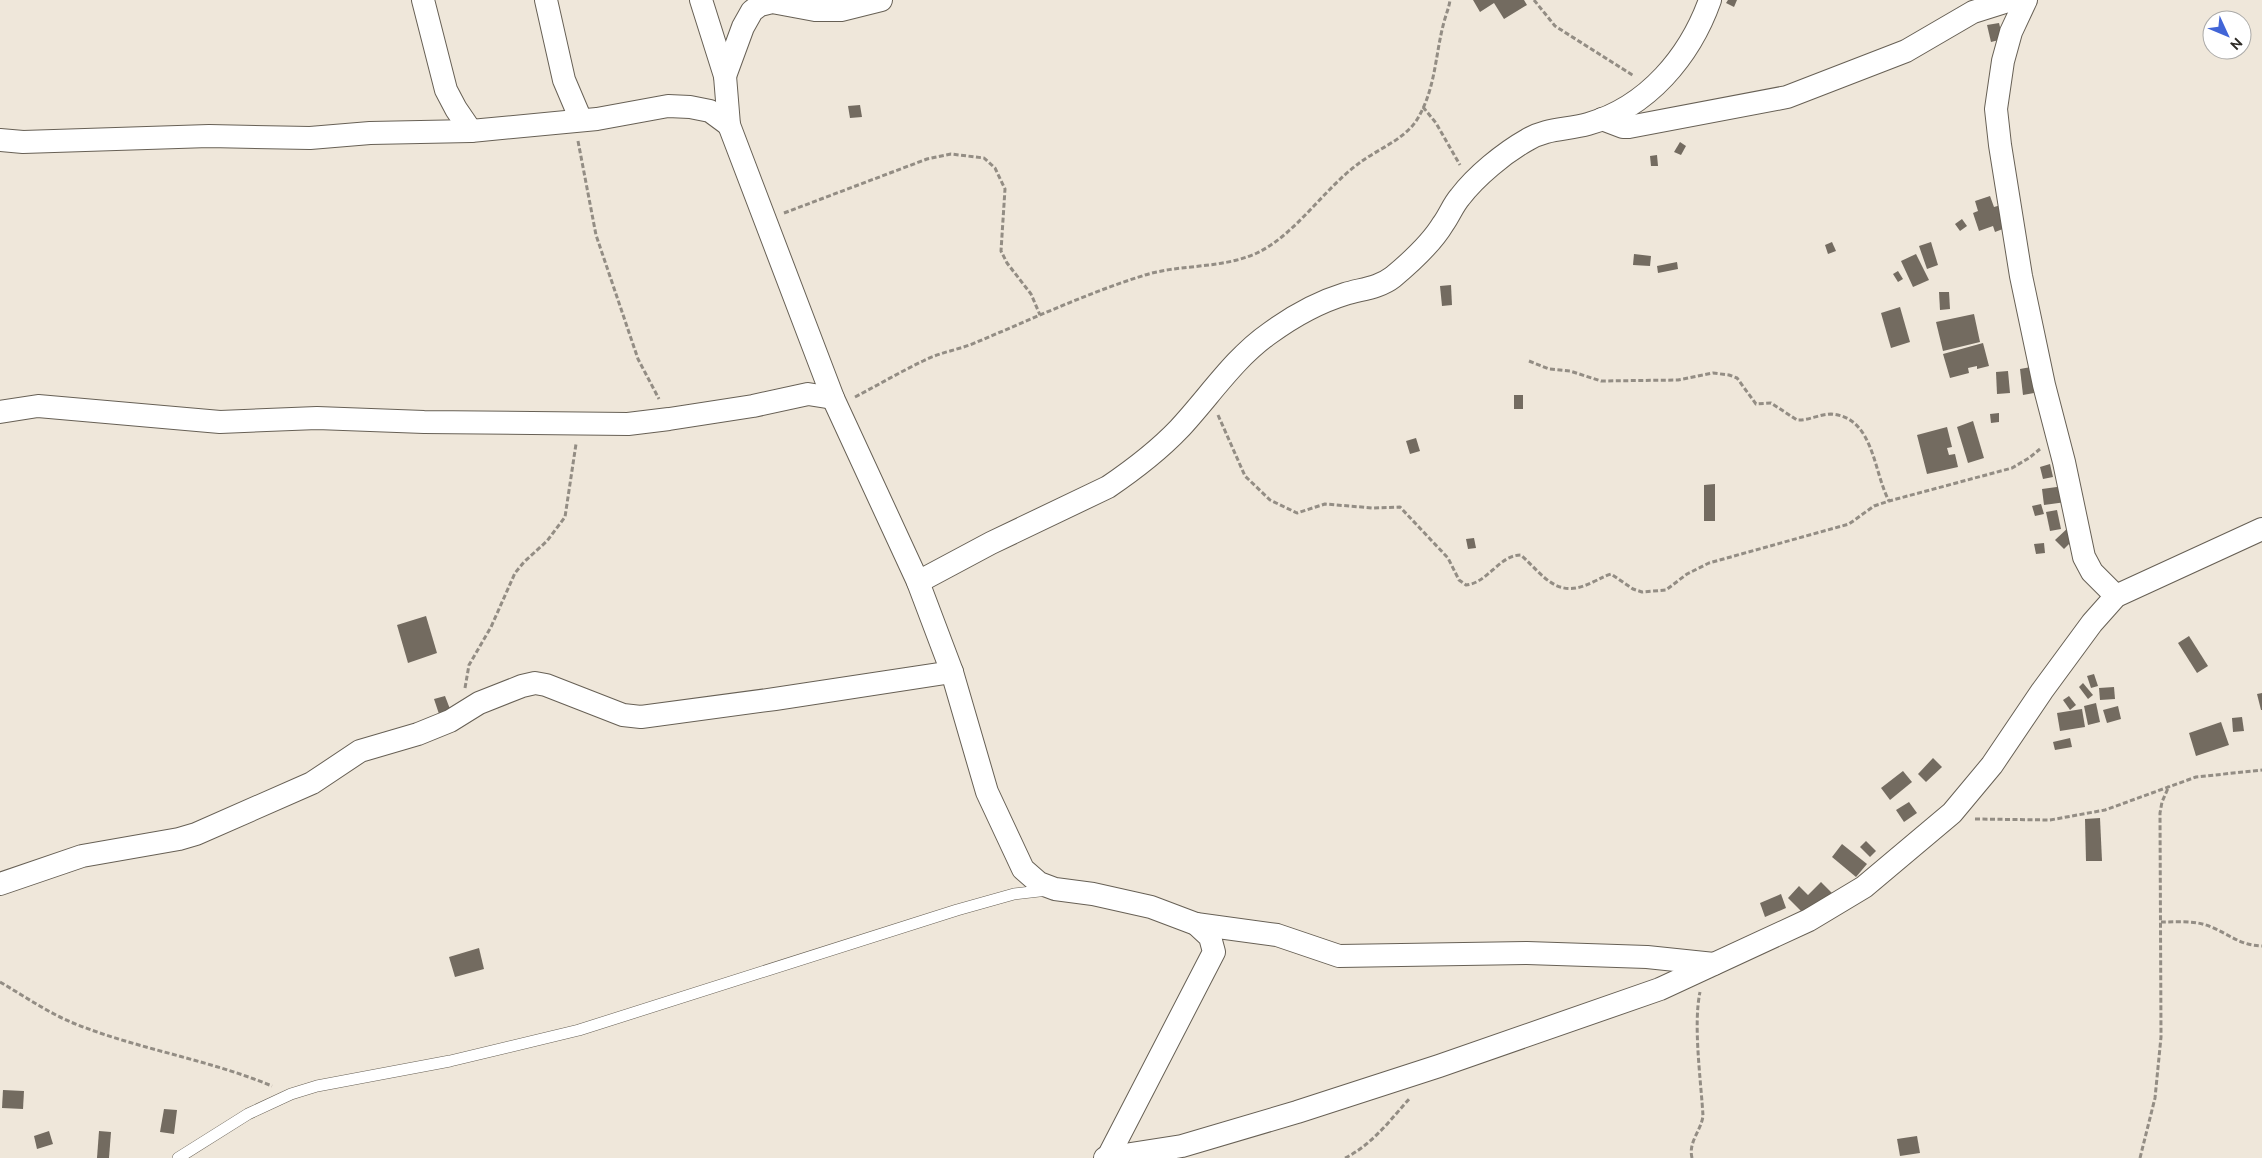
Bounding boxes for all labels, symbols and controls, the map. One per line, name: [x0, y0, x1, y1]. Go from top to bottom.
north arrow: [2202, 10, 2252, 60]
text: N: [2227, 35, 2246, 53]

